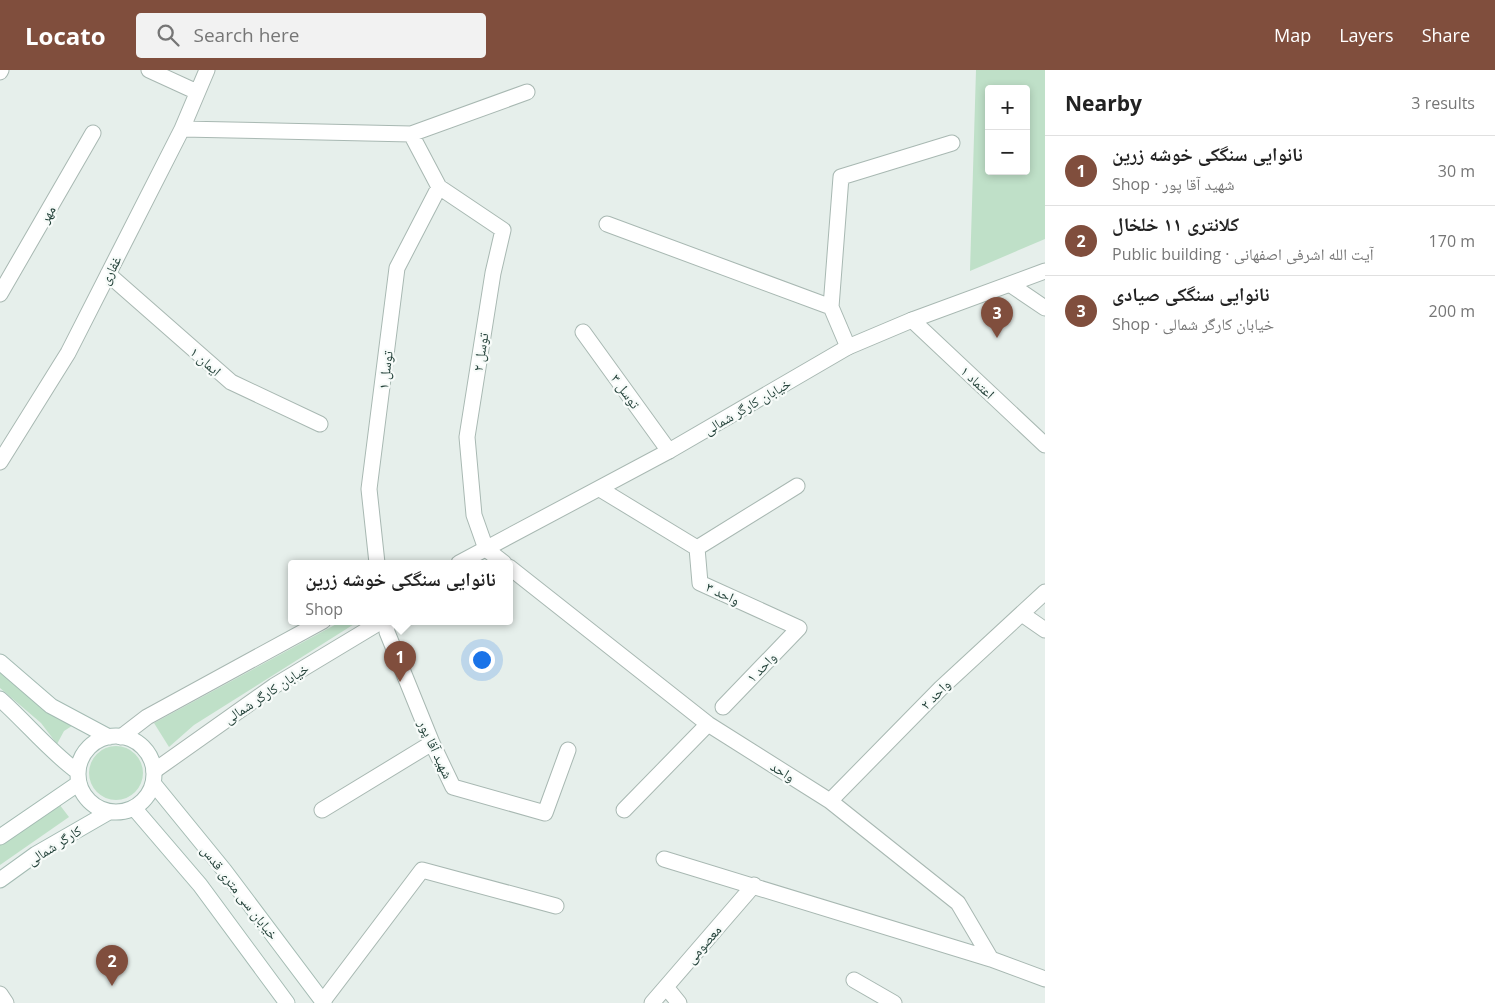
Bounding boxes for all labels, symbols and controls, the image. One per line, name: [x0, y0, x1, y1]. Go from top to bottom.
search box: [136, 13, 486, 58]
text: Locato: [25, 19, 106, 52]
icon: search: [154, 21, 182, 49]
text: Search here: [194, 22, 299, 48]
text: Map: [1274, 23, 1311, 47]
text: Layers: [1339, 23, 1394, 47]
text: Share: [1422, 23, 1470, 47]
map controls: [985, 85, 1030, 175]
button: +: [985, 85, 1030, 130]
text: Nearby: [1065, 89, 1142, 117]
text: 3 results: [1411, 92, 1475, 114]
button: −: [985, 130, 1030, 175]
text: نانوایی سنگکی خوشه زرین: [1112, 141, 1303, 167]
text: 1: [1076, 160, 1086, 182]
text: 30 m: [1438, 160, 1475, 182]
text: Shop · شهید آقا پور: [1112, 173, 1235, 195]
street label: مهر: [34, 202, 60, 227]
text: کلانتری ۱۱ خلخال: [1112, 211, 1239, 237]
text: 2: [1076, 230, 1086, 252]
text: 170 m: [1429, 230, 1475, 252]
text: Public building · آیت الله اشرفی اصفهانی: [1112, 243, 1373, 265]
street label: غفاری: [95, 252, 125, 288]
text: نانوایی سنگکی صیادی: [1112, 281, 1270, 307]
pin: 3: [981, 297, 1013, 338]
text: 3: [1076, 300, 1086, 322]
text: 200 m: [1429, 300, 1475, 322]
text: Shop · خیابان کارگر شمالی: [1112, 313, 1274, 335]
street label: توسل ۲: [468, 331, 492, 373]
street label: ایمان ۱: [186, 342, 226, 380]
street label: توسل ۱: [373, 349, 397, 390]
street label: اعتماد ۱: [957, 361, 999, 403]
street label: توسل ۳: [607, 370, 645, 412]
street label: خیابان کارگر شمالی: [700, 373, 794, 439]
popup: [288, 560, 513, 625]
text: نانوایی سنگکی خوشه زرین: [305, 566, 496, 592]
street label: واحد ۳: [703, 577, 743, 609]
text: Shop: [305, 598, 343, 620]
pin: 1: [384, 641, 416, 682]
your location: [469, 647, 495, 673]
street label: واحد ۱: [742, 648, 780, 686]
street label: خیابان کارگر شمالی: [220, 658, 312, 728]
street label: واحد ۲: [916, 675, 954, 713]
street label: شهید آقا پور: [414, 716, 458, 782]
street label: واحد: [767, 756, 799, 786]
street label: کارگر شمالی: [23, 821, 85, 869]
street label: خیابان سی متری قدس: [197, 841, 283, 943]
street label: معصومی: [681, 921, 725, 967]
pin: 2: [96, 945, 128, 986]

